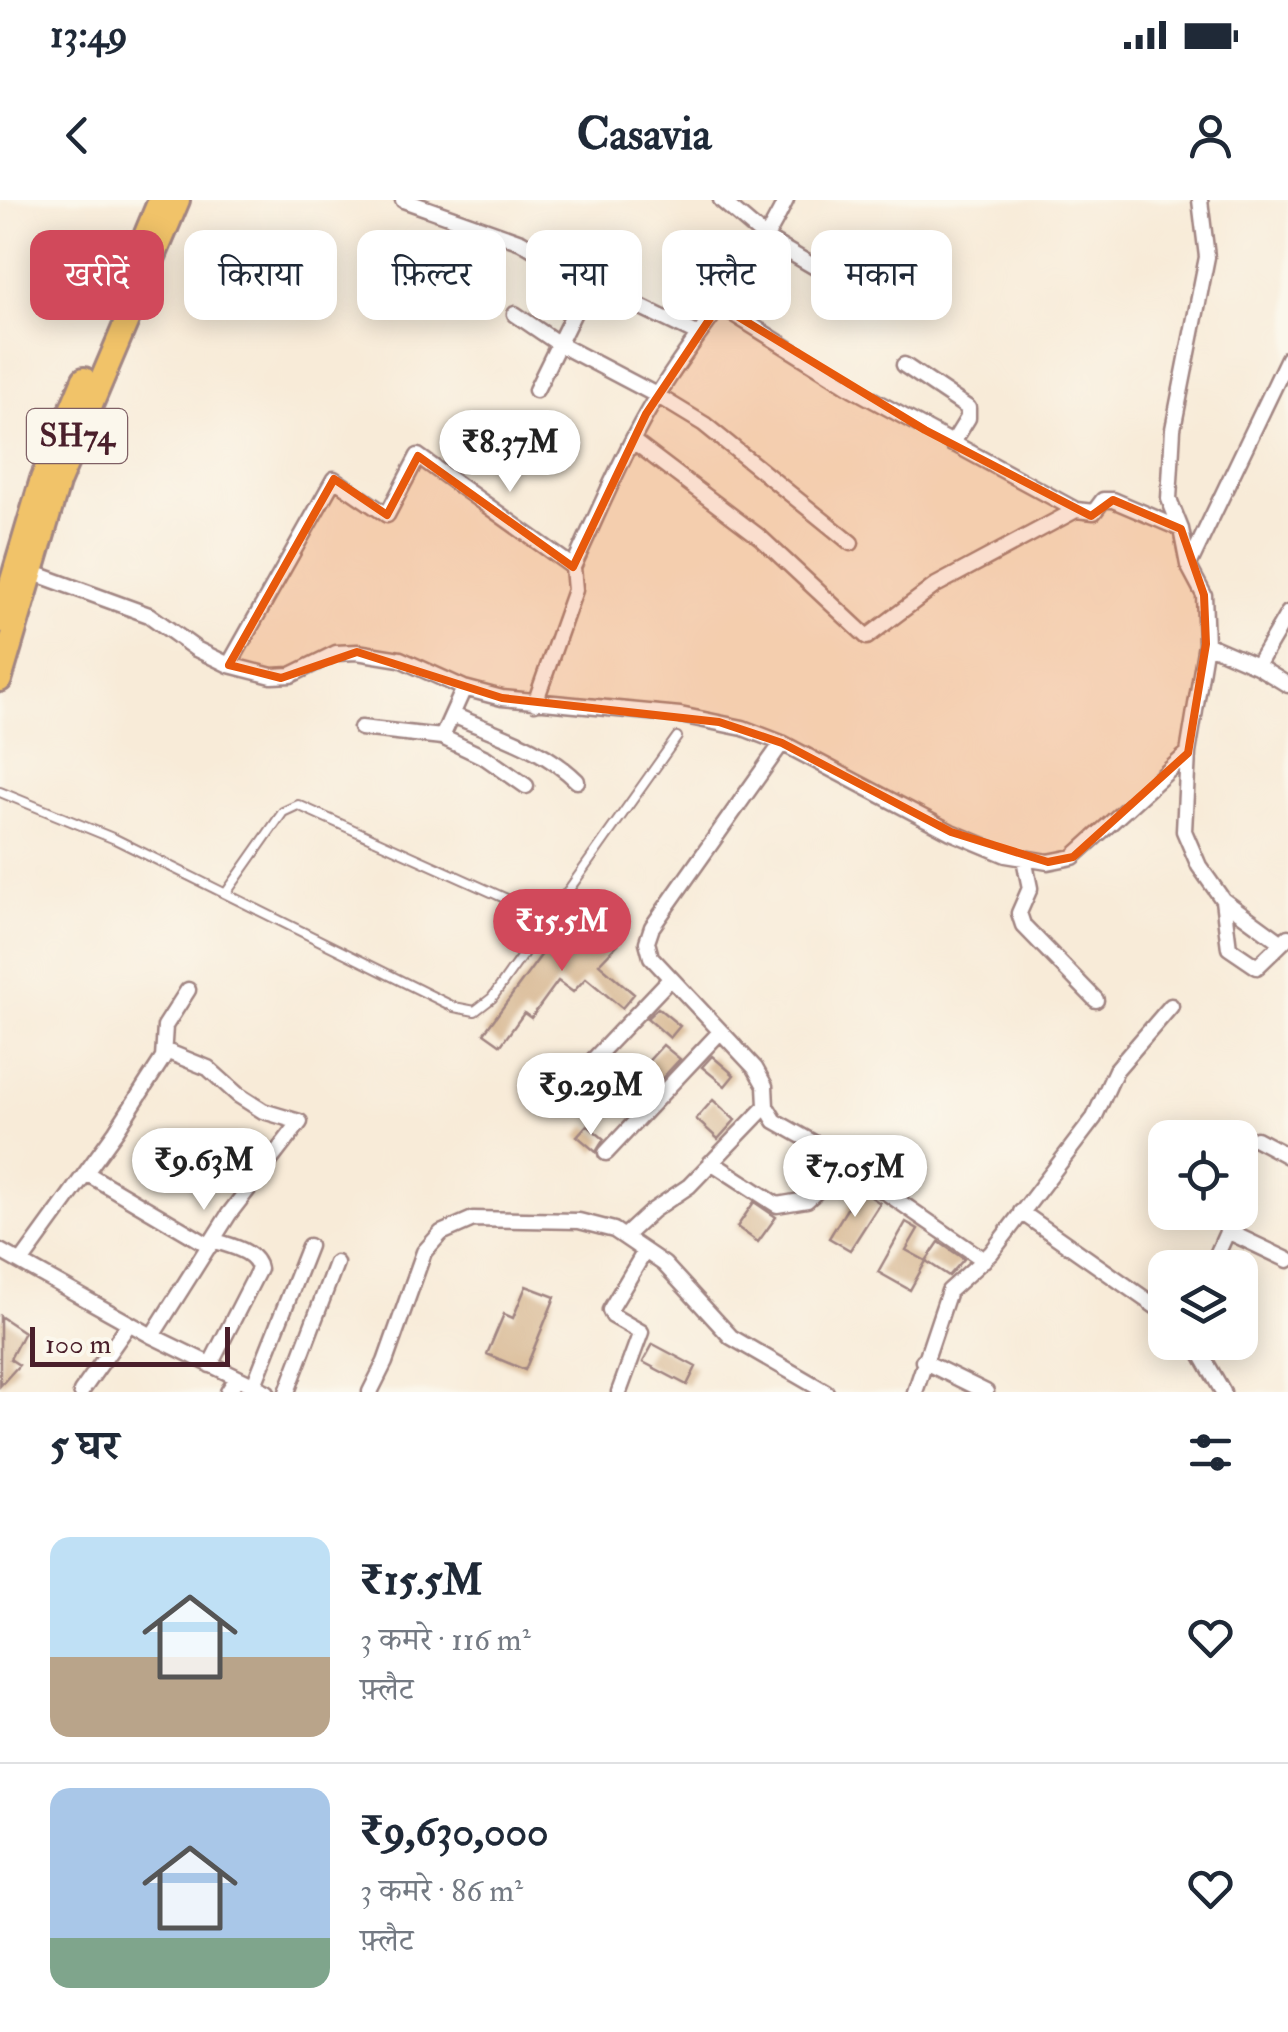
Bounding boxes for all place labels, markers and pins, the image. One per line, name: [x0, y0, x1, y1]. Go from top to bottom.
pin: ₹8.37M: [429, 410, 591, 495]
pin: ₹15.5M: [481, 889, 643, 974]
pin: ₹9.29M: [510, 1053, 672, 1138]
pin: ₹9.63M: [123, 1128, 285, 1213]
pin: ₹7.05M: [774, 1135, 936, 1220]

